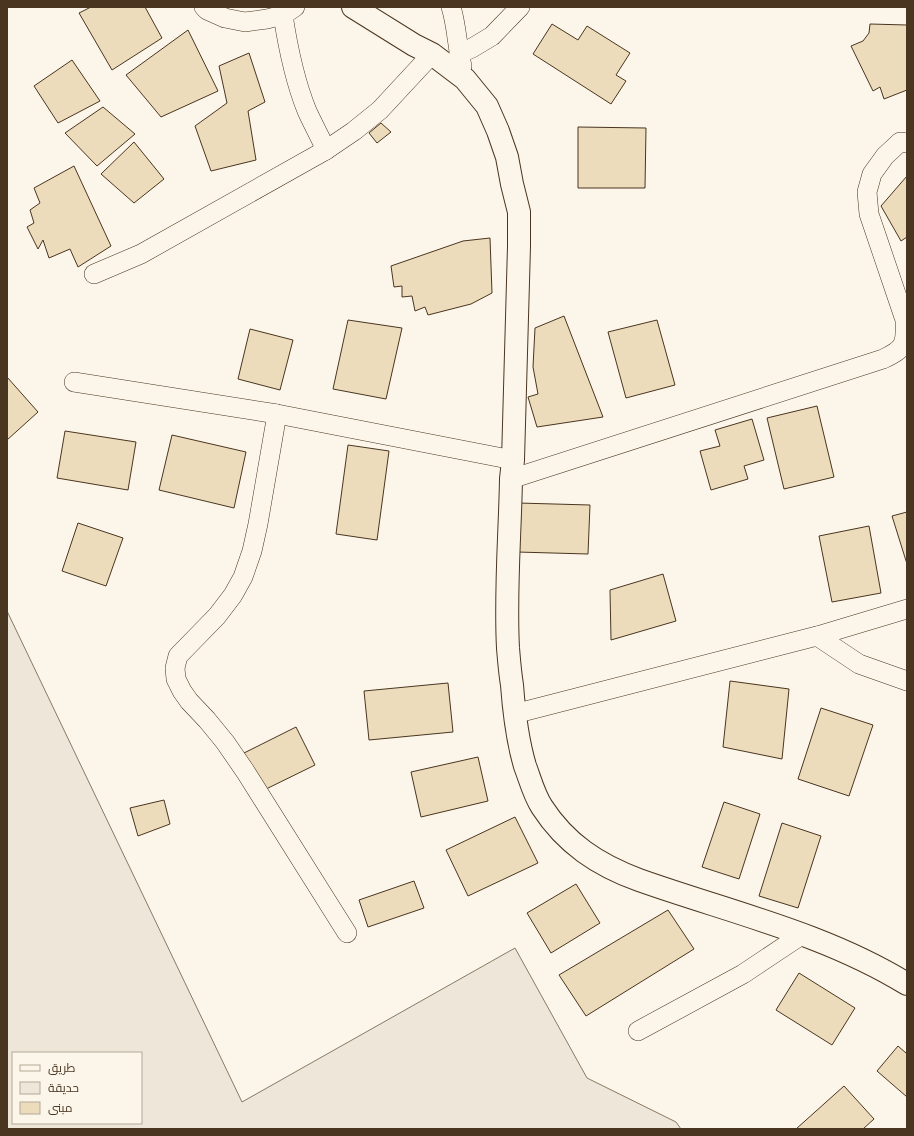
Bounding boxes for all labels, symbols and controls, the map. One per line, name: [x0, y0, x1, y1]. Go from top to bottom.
legend: [12, 1052, 142, 1124]
text: طريق: [48, 1061, 76, 1075]
text: حديقة: [48, 1081, 79, 1095]
text: مبنى: [48, 1101, 73, 1115]

